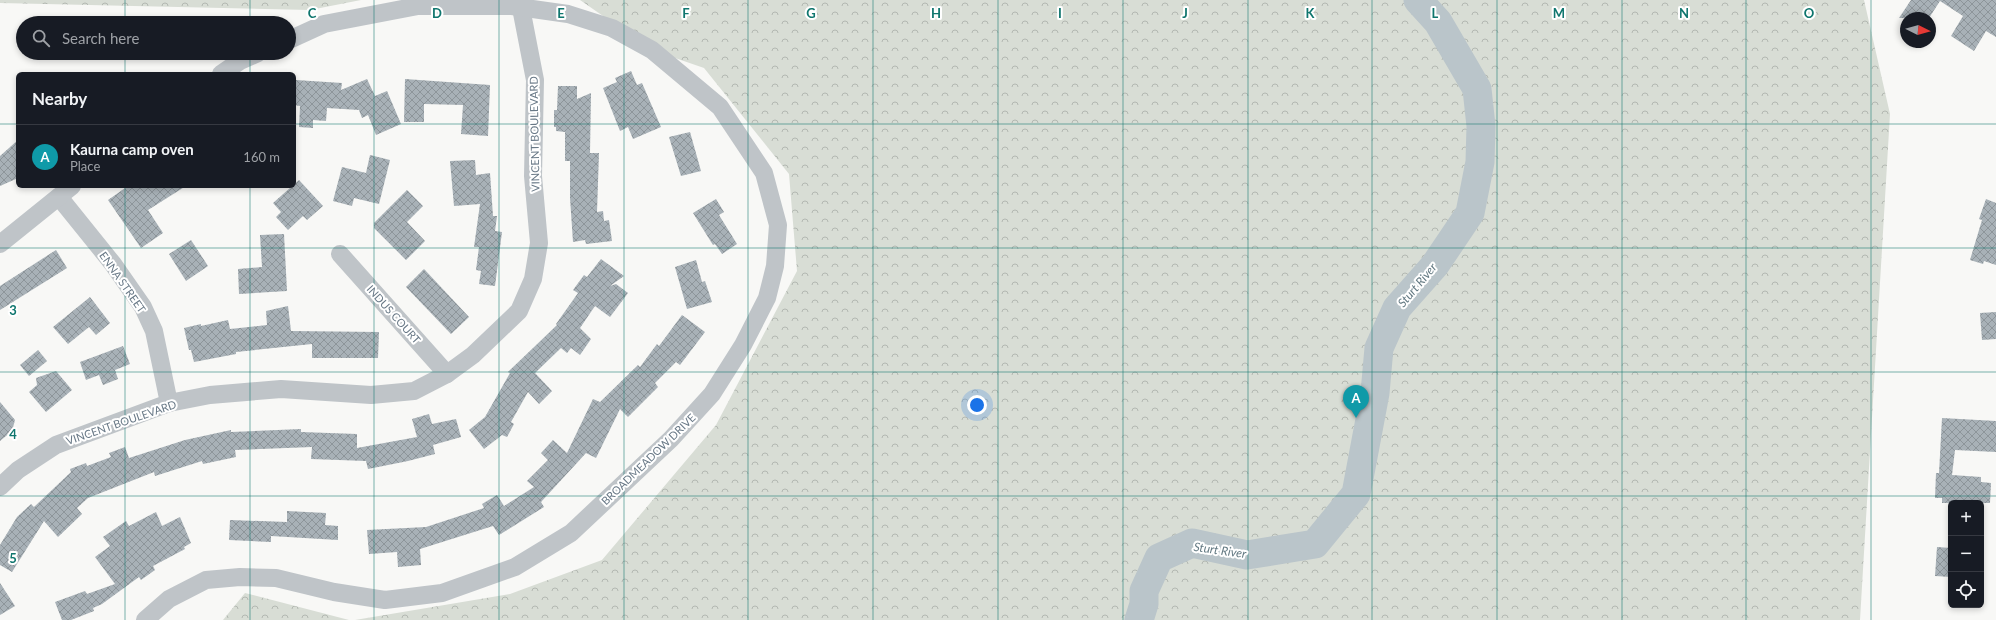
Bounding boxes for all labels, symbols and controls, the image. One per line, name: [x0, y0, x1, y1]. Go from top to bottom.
text: C: [308, 5, 317, 21]
text: D: [432, 5, 442, 21]
text: E: [557, 5, 565, 21]
text: F: [682, 5, 690, 21]
text: G: [806, 5, 816, 21]
text: H: [931, 5, 941, 21]
text: I: [1058, 5, 1062, 21]
text: J: [1182, 5, 1188, 21]
text: K: [1306, 5, 1316, 21]
text: L: [1432, 5, 1439, 21]
text: M: [1553, 5, 1565, 21]
text: N: [1679, 5, 1689, 21]
text: O: [1804, 5, 1815, 21]
north arrow: [1900, 12, 1936, 48]
search box: [16, 16, 296, 60]
icon: search: [30, 27, 52, 49]
text: Search here: [62, 29, 139, 47]
street label: VINCENT BOULEVARD: [526, 76, 542, 192]
text: Nearby: [32, 88, 87, 109]
text: Kaurna camp oven: [70, 140, 194, 158]
text: A: [40, 149, 50, 165]
text: 160 m: [243, 149, 280, 165]
text: Place: [70, 158, 100, 174]
street label: ENNA STREET: [97, 249, 149, 315]
water label: Sturt River: [1394, 259, 1440, 310]
street label: INDUS COURT: [364, 282, 424, 346]
text: 3: [9, 302, 17, 318]
pin: A: [1343, 385, 1369, 418]
your location: [967, 395, 987, 415]
street label: VINCENT BOULEVARD: [64, 397, 178, 447]
street label: BROADMEADOW DRIVE: [598, 411, 698, 507]
text: 4: [9, 426, 17, 442]
map controls: [1948, 500, 1984, 608]
button: +: [1948, 500, 1984, 536]
button: −: [1948, 536, 1984, 572]
water label: Sturt River: [1193, 539, 1248, 561]
text: 5: [9, 550, 17, 566]
button: locate: [1948, 572, 1984, 608]

